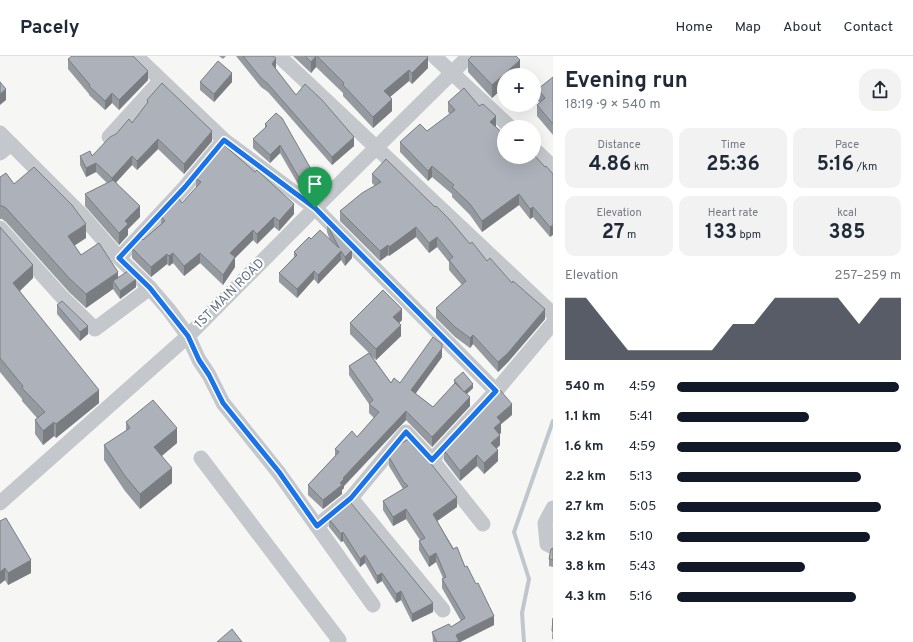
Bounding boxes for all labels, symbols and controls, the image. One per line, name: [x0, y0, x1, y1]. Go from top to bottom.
text: Pacely: [20, 16, 80, 40]
text: Home: [676, 19, 713, 36]
text: Map: [735, 19, 761, 36]
text: About: [783, 19, 822, 36]
text: Contact: [844, 19, 893, 36]
map controls: [497, 68, 541, 164]
button: +: [497, 68, 541, 112]
text: Evening run: [565, 68, 688, 95]
button: share: [859, 69, 901, 111]
text: 18:19 · 9 × 540 m: [565, 97, 661, 113]
button: −: [497, 120, 541, 164]
text: Distance: [597, 138, 641, 152]
text: Time: [721, 138, 745, 152]
text: Pace: [835, 138, 859, 152]
text: 4.86: [589, 152, 631, 178]
text: 25:36: [706, 152, 760, 178]
text: 5:16: [817, 152, 854, 178]
text: km: [631, 160, 649, 174]
text: /km: [854, 160, 877, 174]
pin: [298, 167, 332, 208]
icon: arrive: [304, 173, 326, 195]
text: Elevation: [596, 206, 642, 220]
text: Heart rate: [708, 206, 758, 220]
text: kcal: [837, 206, 857, 220]
text: 27: [602, 220, 624, 246]
text: 133: [705, 220, 737, 246]
text: 385: [829, 220, 865, 246]
text: m: [624, 228, 636, 242]
text: bpm: [737, 228, 761, 242]
street label: 1ST MAIN ROAD: [192, 256, 268, 332]
text: Elevation: [565, 268, 618, 284]
text: 257–259 m: [835, 268, 901, 284]
text: 540 m: [565, 379, 605, 395]
text: 4:59: [629, 379, 656, 395]
text: 1.1 km: [565, 409, 601, 425]
text: 5:41: [629, 409, 653, 425]
text: 1.6 km: [565, 439, 603, 455]
text: 4:59: [629, 439, 656, 455]
text: 2.2 km: [565, 469, 606, 485]
text: 5:13: [629, 469, 653, 485]
text: 2.7 km: [565, 499, 604, 515]
text: 5:05: [629, 499, 656, 515]
text: 3.2 km: [565, 529, 606, 545]
text: 5:10: [629, 529, 653, 545]
text: 3.8 km: [565, 559, 606, 575]
text: 5:43: [629, 559, 656, 575]
text: 4.3 km: [565, 589, 606, 605]
text: 5:16: [629, 589, 653, 605]

